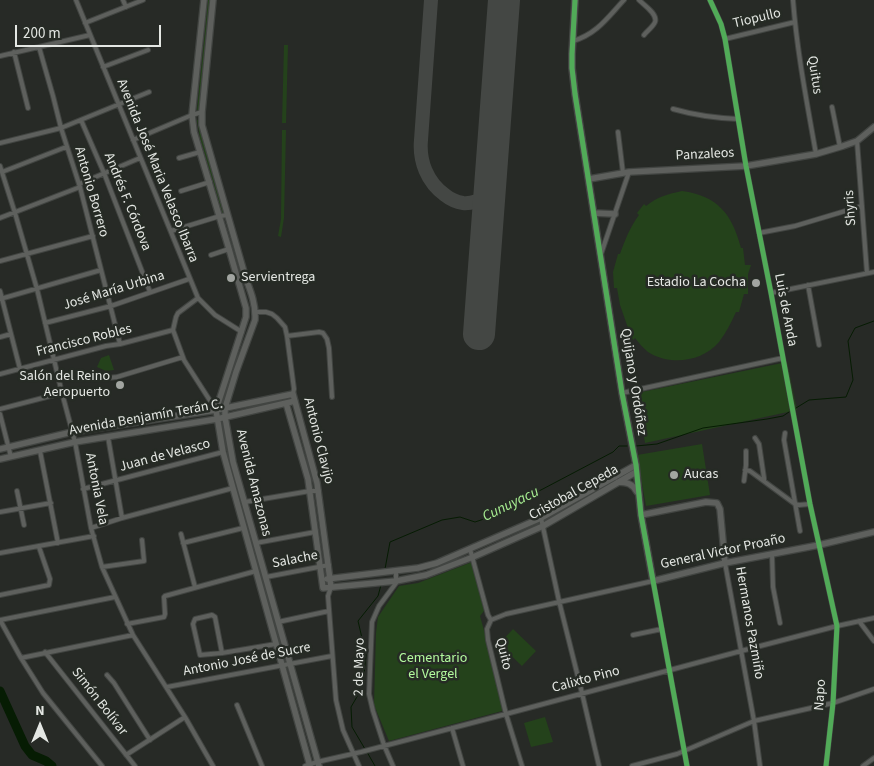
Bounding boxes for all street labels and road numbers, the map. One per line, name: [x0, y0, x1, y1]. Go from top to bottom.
street label: Tiopullo: [731, 5, 783, 33]
street label: Quitus: [803, 55, 825, 95]
street label: Avenida José Maria Velasco Ibarra: [112, 77, 202, 265]
street label: Antonio Borrero: [70, 145, 112, 239]
street label: Panzaleos: [675, 145, 735, 165]
street label: Andrés F. Córdova: [100, 150, 154, 254]
street label: Shyris: [841, 190, 861, 226]
street label: José María Urbina: [61, 268, 167, 314]
street label: Luis de Anda: [770, 272, 800, 348]
street label: Francisco Robles: [35, 321, 133, 361]
street label: Quijano y Ordóñez: [616, 327, 650, 437]
street label: Avenida Benjamín Terán C.: [68, 396, 224, 440]
street label: Antonio Clavijo: [299, 396, 337, 486]
street label: Avenida Amazonas: [232, 428, 274, 538]
street label: Juan de Velasco: [118, 436, 212, 476]
street label: Antonia Vela: [81, 452, 111, 526]
street label: Cristobal Cepeda: [526, 462, 622, 524]
street label: General Victor Proaño: [659, 531, 787, 573]
street label: Salache: [271, 547, 319, 573]
street label: Hermanos Pazmiño: [731, 565, 767, 681]
street label: Quito: [491, 636, 515, 672]
street label: 2 de Mayo: [351, 638, 369, 696]
street label: Antonio José de Sucre: [182, 639, 312, 681]
street label: Calixto Pino: [550, 663, 622, 697]
street label: Simón Bolívar: [67, 665, 131, 739]
street label: Napo: [812, 679, 830, 711]

